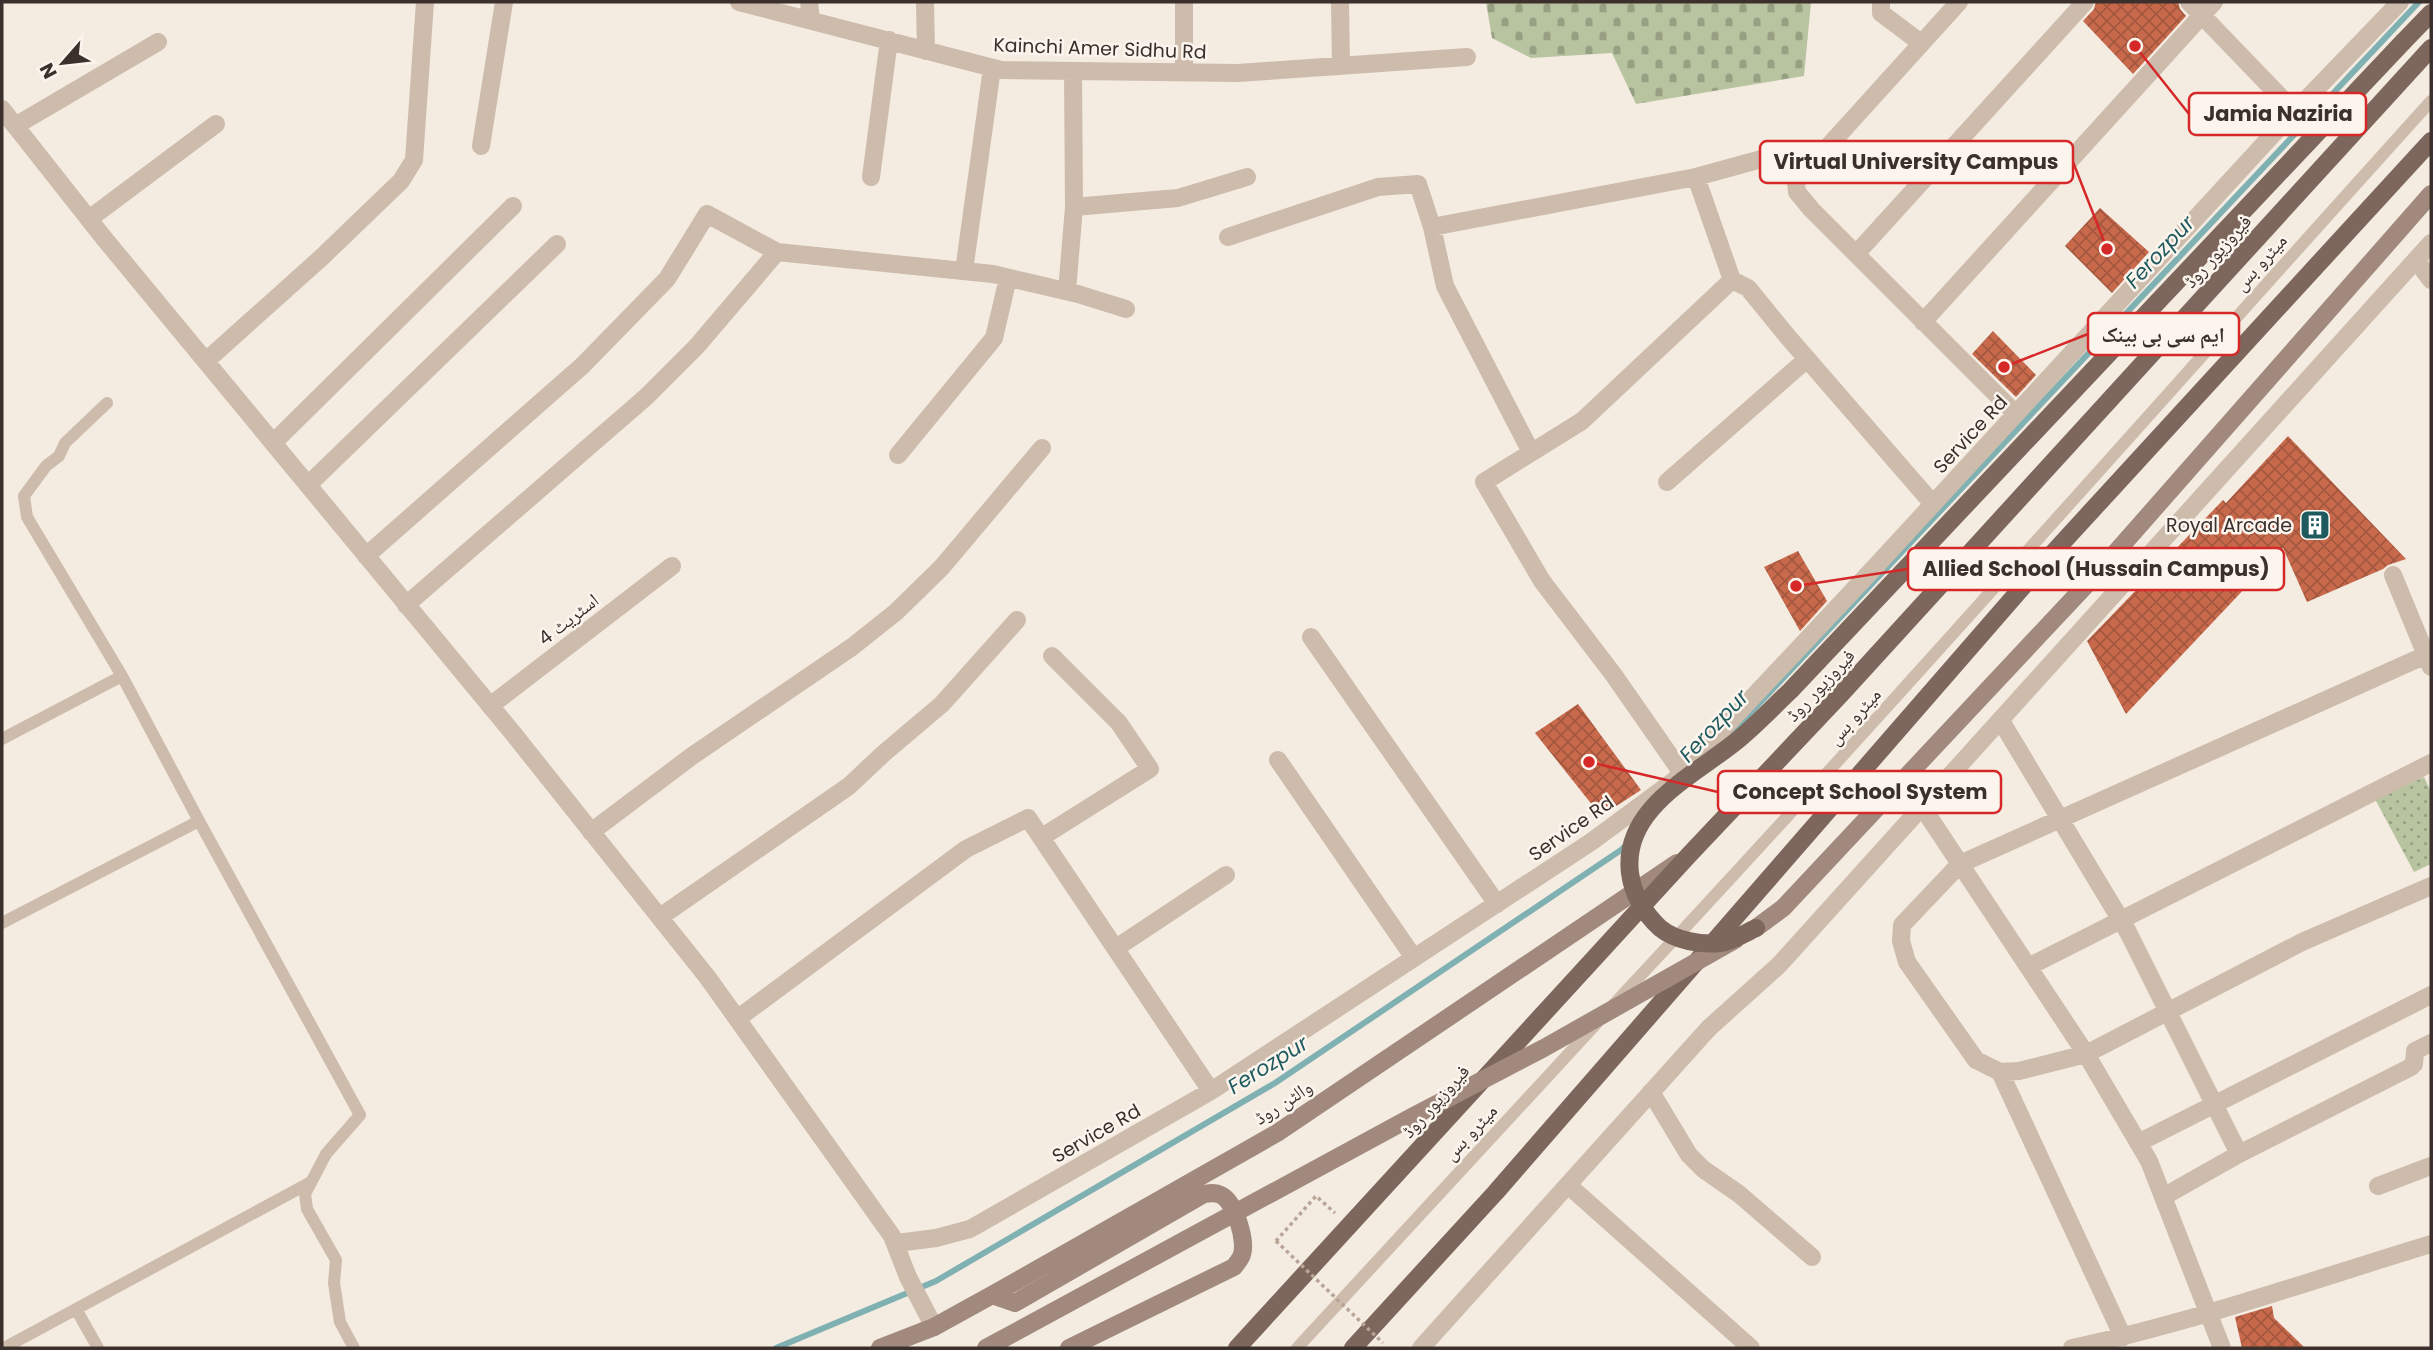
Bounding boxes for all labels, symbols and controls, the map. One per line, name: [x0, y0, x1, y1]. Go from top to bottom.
north arrow: [28, 28, 98, 98]
street label: Kainchi Amer Sidhu Rd: [993, 31, 1207, 66]
text: N: [33, 58, 64, 83]
callout: Jamia Naziria: [2189, 93, 2366, 135]
text: Jamia Naziria: [2203, 99, 2353, 128]
callout: Virtual University Campus: [1760, 141, 2073, 183]
text: Virtual University Campus: [1773, 147, 2059, 176]
water label: Ferozpur: [2118, 208, 2202, 294]
street label: فیروزپور روڈ: [2177, 209, 2258, 294]
street label: میٹرو بس: [2227, 228, 2293, 297]
callout: ایم سی بی بینک: [2088, 313, 2239, 355]
text: ایم سی بی بینک: [2101, 320, 2225, 349]
street label: Service Rd: [1927, 389, 2014, 479]
building icon: Royal Arcade: [2298, 508, 2332, 542]
place label: Royal Arcade: [2166, 512, 2292, 539]
callout: Allied School (Hussain Campus): [1908, 548, 2284, 590]
text: Allied School (Hussain Campus): [1922, 554, 2270, 583]
street label: اسٹریٹ 4: [532, 587, 604, 652]
street label: فیروزپور روڈ: [1780, 643, 1861, 728]
water label: Ferozpur: [1672, 682, 1756, 768]
street label: میٹرو بس: [1821, 682, 1887, 751]
callout: Concept School System: [1718, 771, 2001, 813]
text: Concept School System: [1732, 777, 1988, 806]
street label: Service Rd: [1523, 789, 1619, 868]
water label: Ferozpur: [1222, 1028, 1315, 1101]
street label: فیروزپور روڈ: [1395, 1059, 1476, 1144]
street label: والٹن روڈ: [1249, 1074, 1318, 1131]
street label: Service Rd: [1047, 1097, 1145, 1170]
street label: میٹرو بس: [1437, 1098, 1504, 1167]

